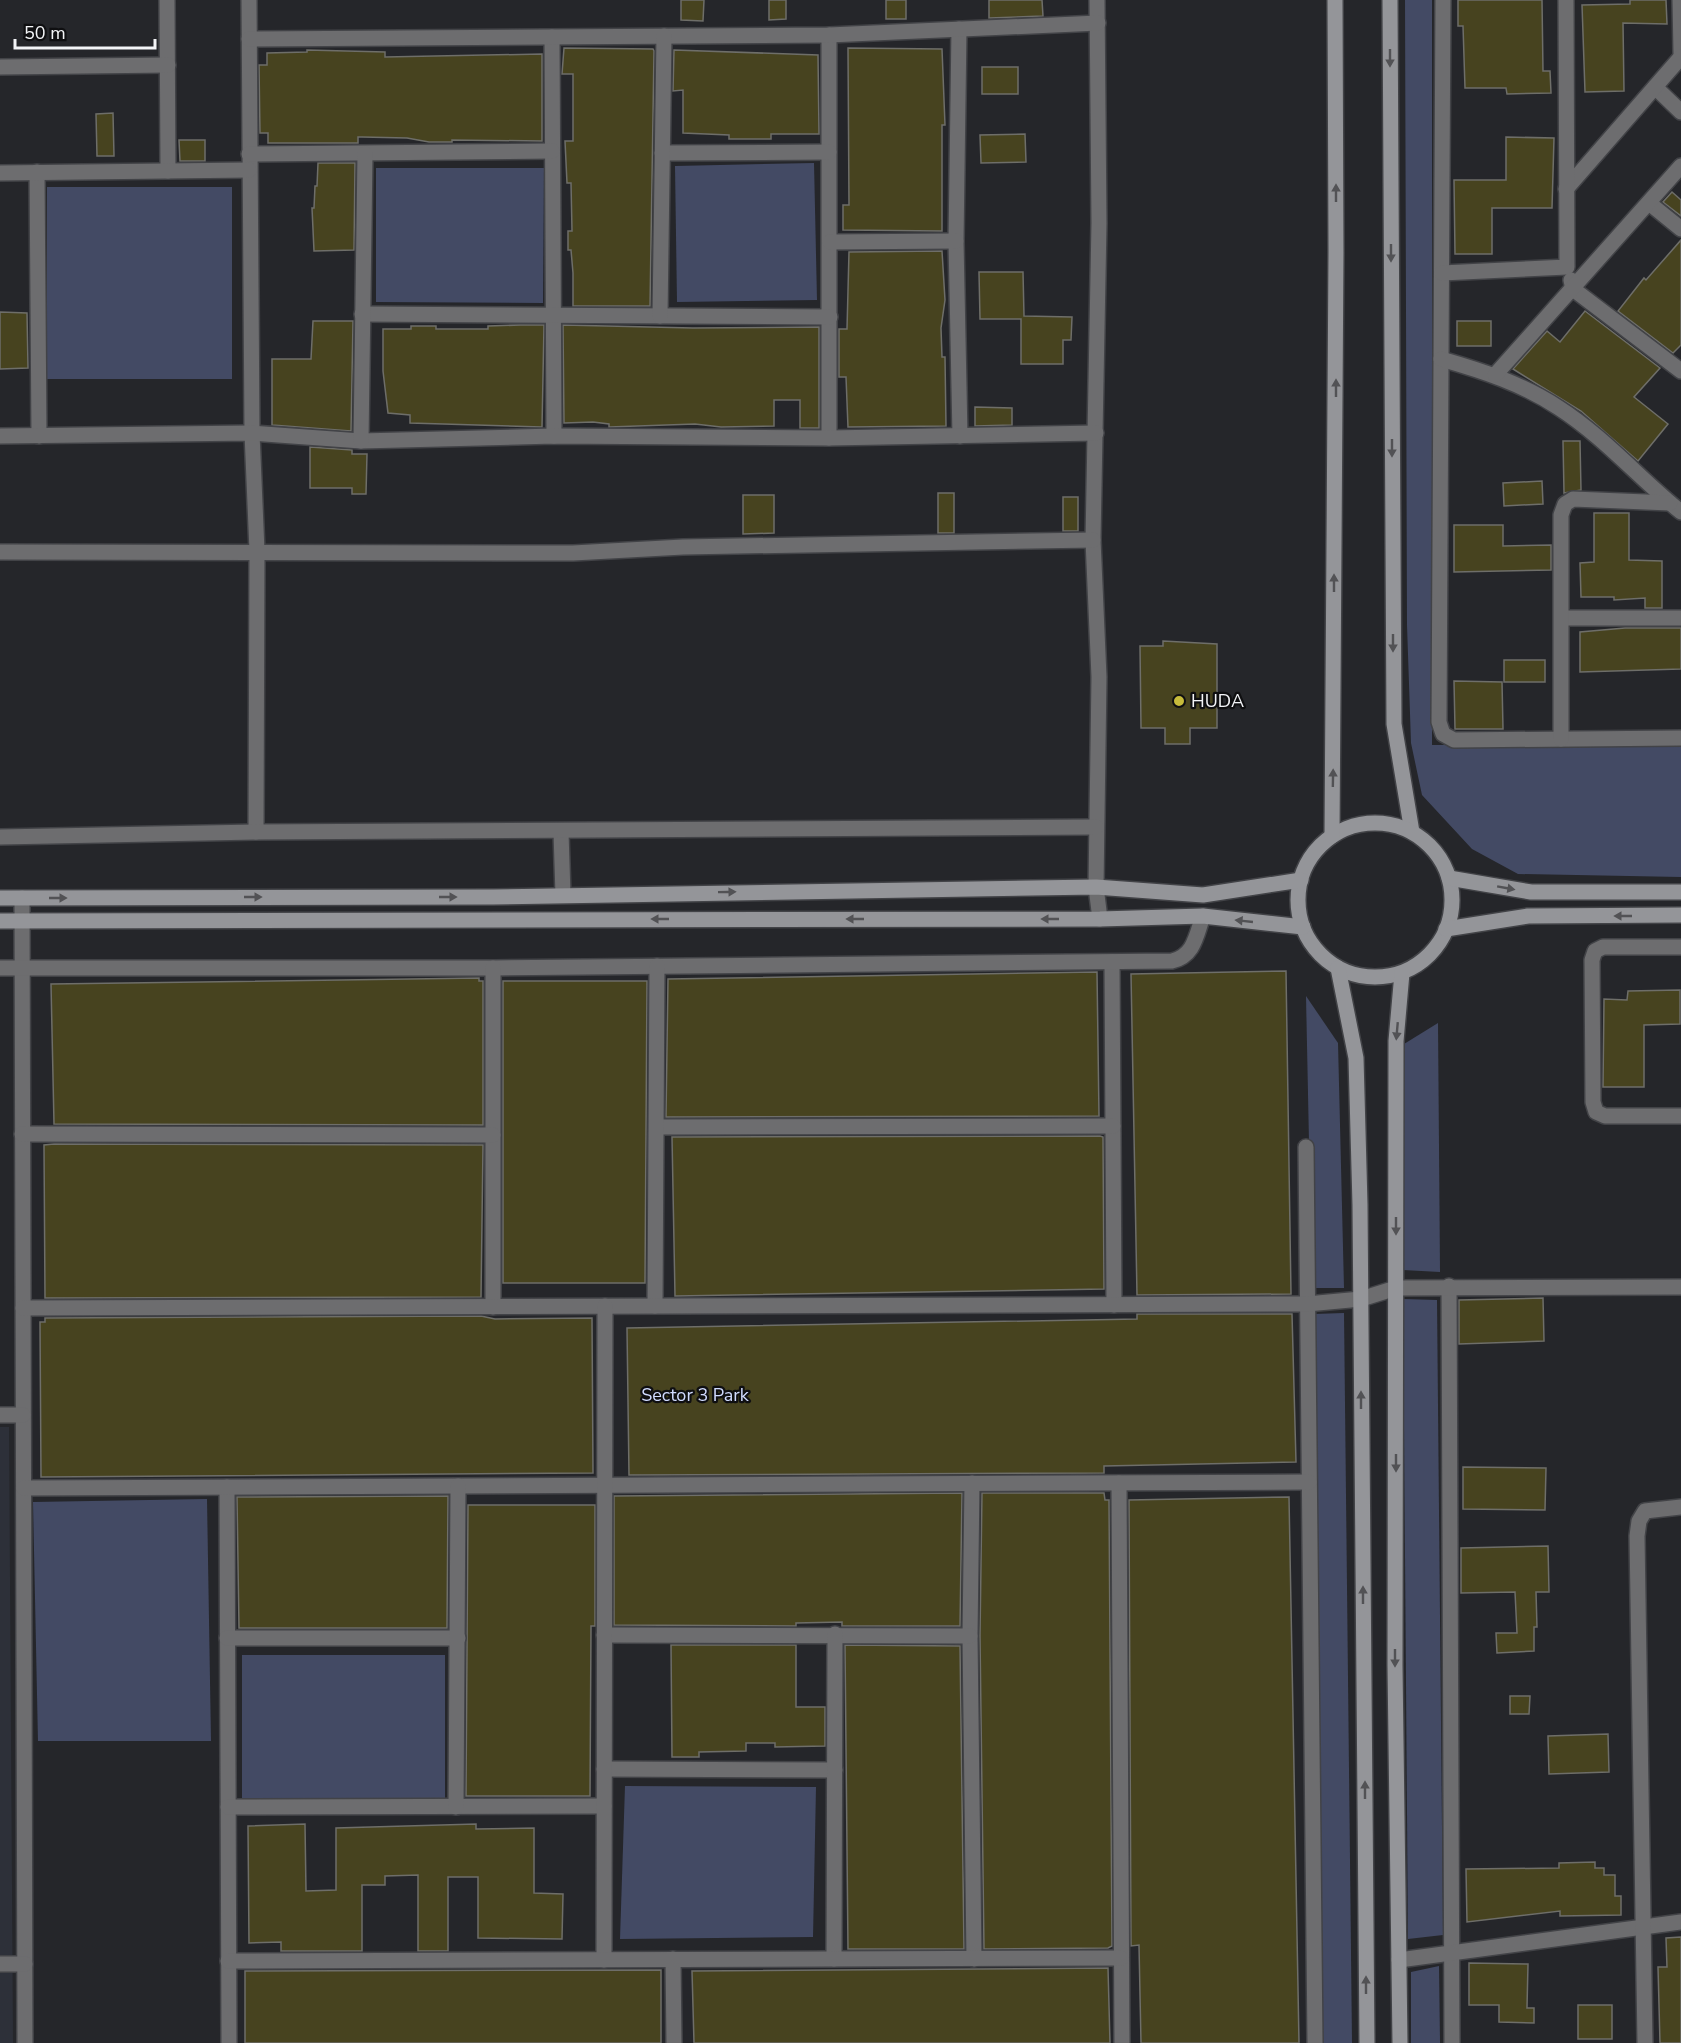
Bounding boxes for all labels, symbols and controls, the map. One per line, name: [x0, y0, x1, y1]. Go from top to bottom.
scale bar: [15, 12, 154, 50]
text: 50 m: [24, 21, 66, 45]
one-way arrow: [1385, 49, 1395, 68]
one-way arrow: [1331, 183, 1341, 202]
one-way arrow: [1386, 244, 1396, 263]
one-way arrow: [1331, 378, 1341, 397]
one-way arrow: [1387, 439, 1397, 458]
one-way arrow: [1329, 573, 1339, 592]
one-way arrow: [1388, 634, 1398, 653]
place label: HUDA: [1191, 689, 1244, 713]
marker: HUDA: [1172, 694, 1186, 708]
one-way arrow: [1328, 768, 1338, 787]
one-way arrow: [1497, 884, 1516, 893]
one-way arrow: [718, 888, 737, 897]
one-way arrow: [244, 892, 263, 902]
one-way arrow: [439, 892, 458, 902]
one-way arrow: [49, 893, 68, 903]
one-way arrow: [1613, 911, 1632, 921]
one-way arrow: [650, 914, 669, 923]
one-way arrow: [845, 914, 864, 924]
one-way arrow: [1040, 914, 1059, 924]
one-way arrow: [1235, 916, 1254, 926]
one-way arrow: [1392, 1021, 1402, 1040]
one-way arrow: [1391, 1216, 1401, 1235]
park label: Sector 3 Park: [641, 1383, 750, 1407]
one-way arrow: [1356, 1390, 1366, 1409]
one-way arrow: [1391, 1453, 1401, 1472]
one-way arrow: [1358, 1585, 1368, 1604]
one-way arrow: [1390, 1648, 1400, 1667]
one-way arrow: [1360, 1780, 1370, 1799]
one-way arrow: [1361, 1975, 1371, 1994]

